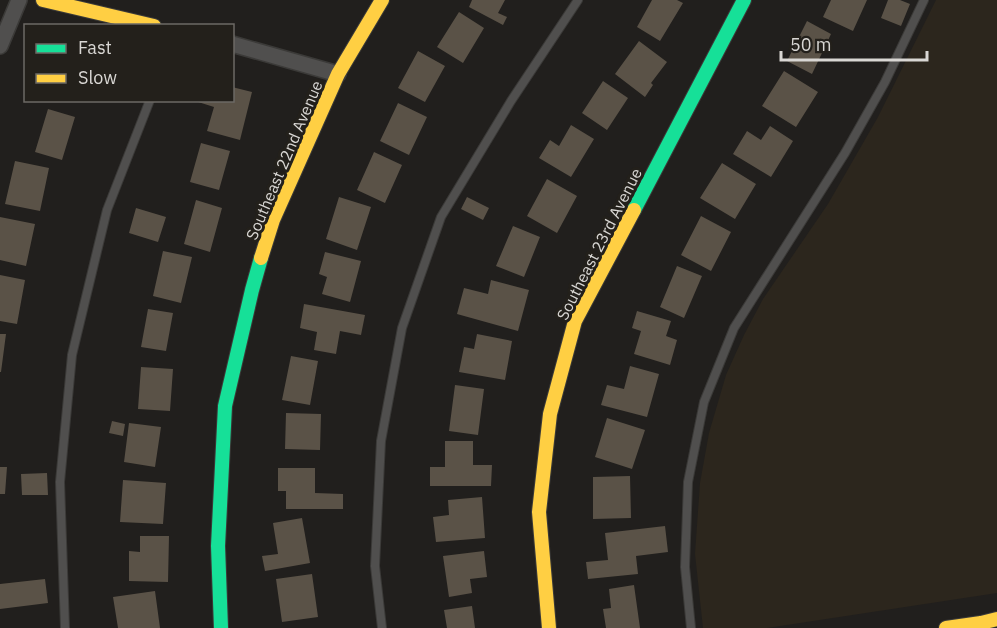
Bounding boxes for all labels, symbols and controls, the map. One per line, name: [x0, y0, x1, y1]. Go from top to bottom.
legend: [24, 24, 234, 102]
scale bar: [781, 24, 926, 62]
text: 50 m: [790, 33, 832, 56]
text: Fast: [78, 36, 112, 59]
text: Slow: [78, 66, 117, 89]
street label: Southeast 22nd Avenue: [241, 77, 327, 243]
street label: Southeast 23rd Avenue: [552, 164, 646, 323]

